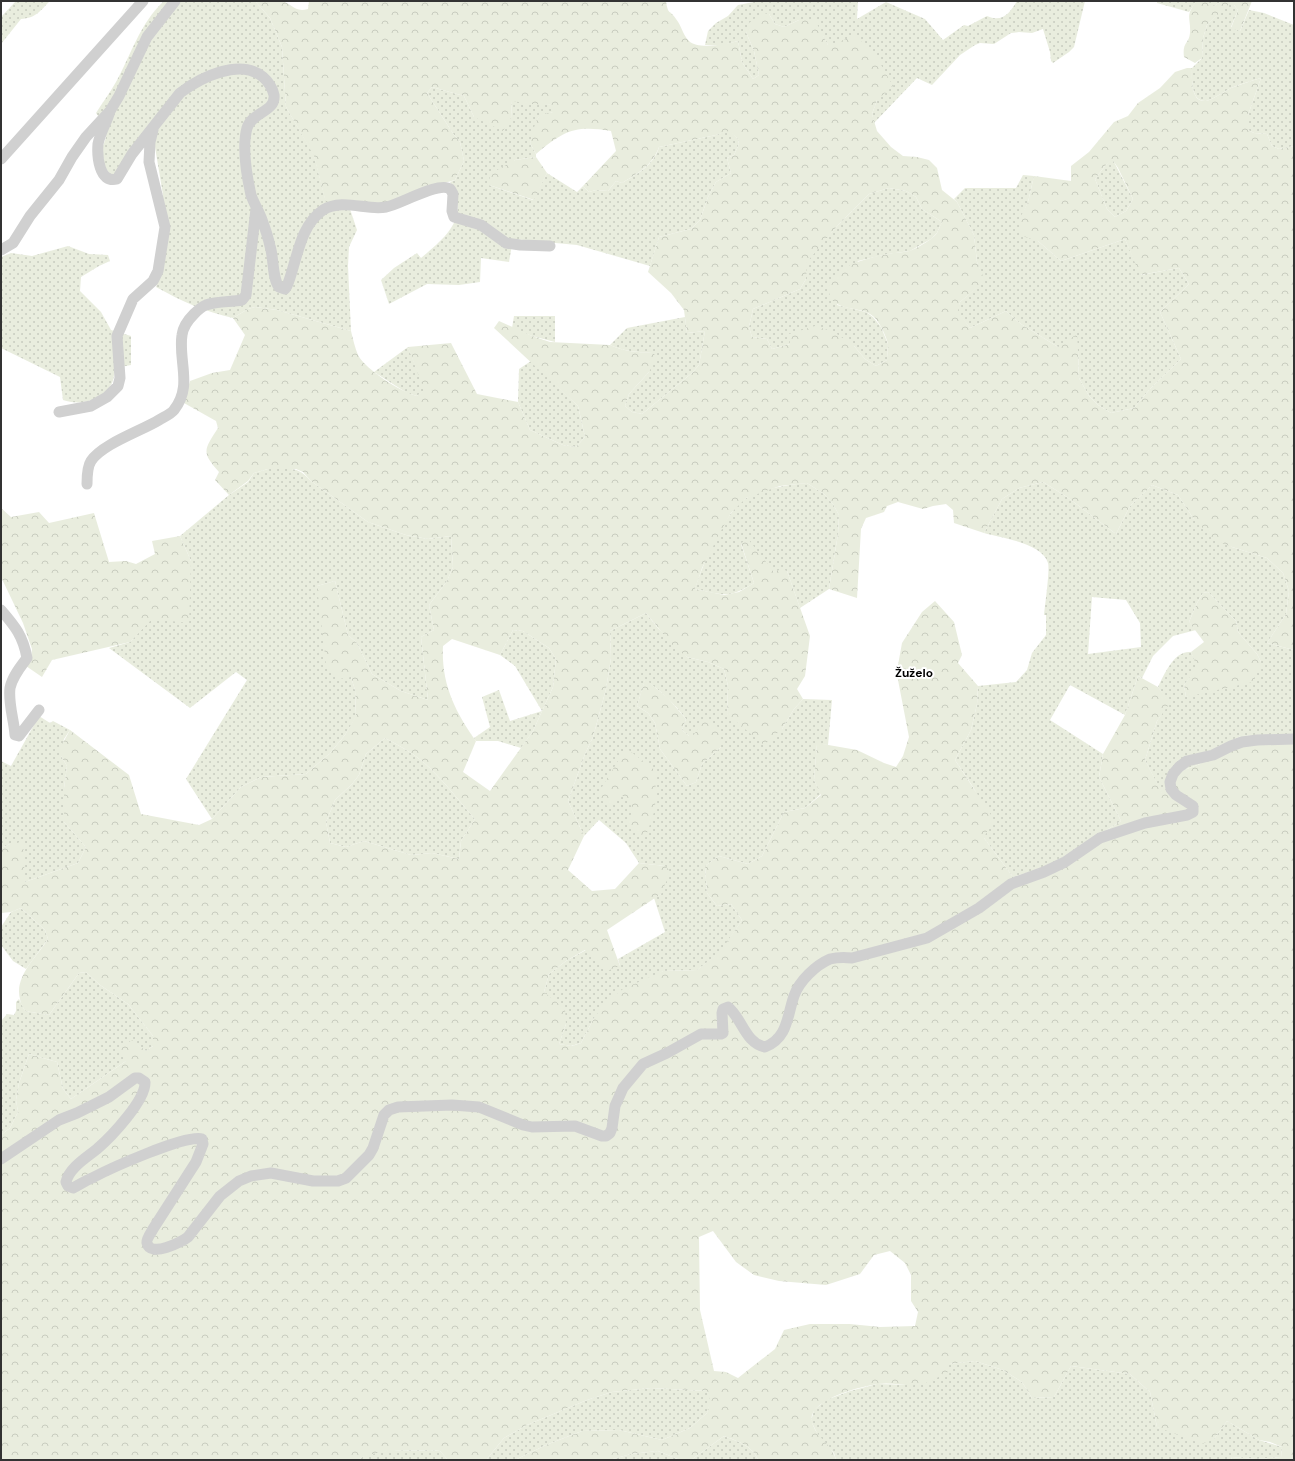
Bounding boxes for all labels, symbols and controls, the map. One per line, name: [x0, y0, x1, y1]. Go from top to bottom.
district label: Žuželo: [895, 665, 933, 681]

